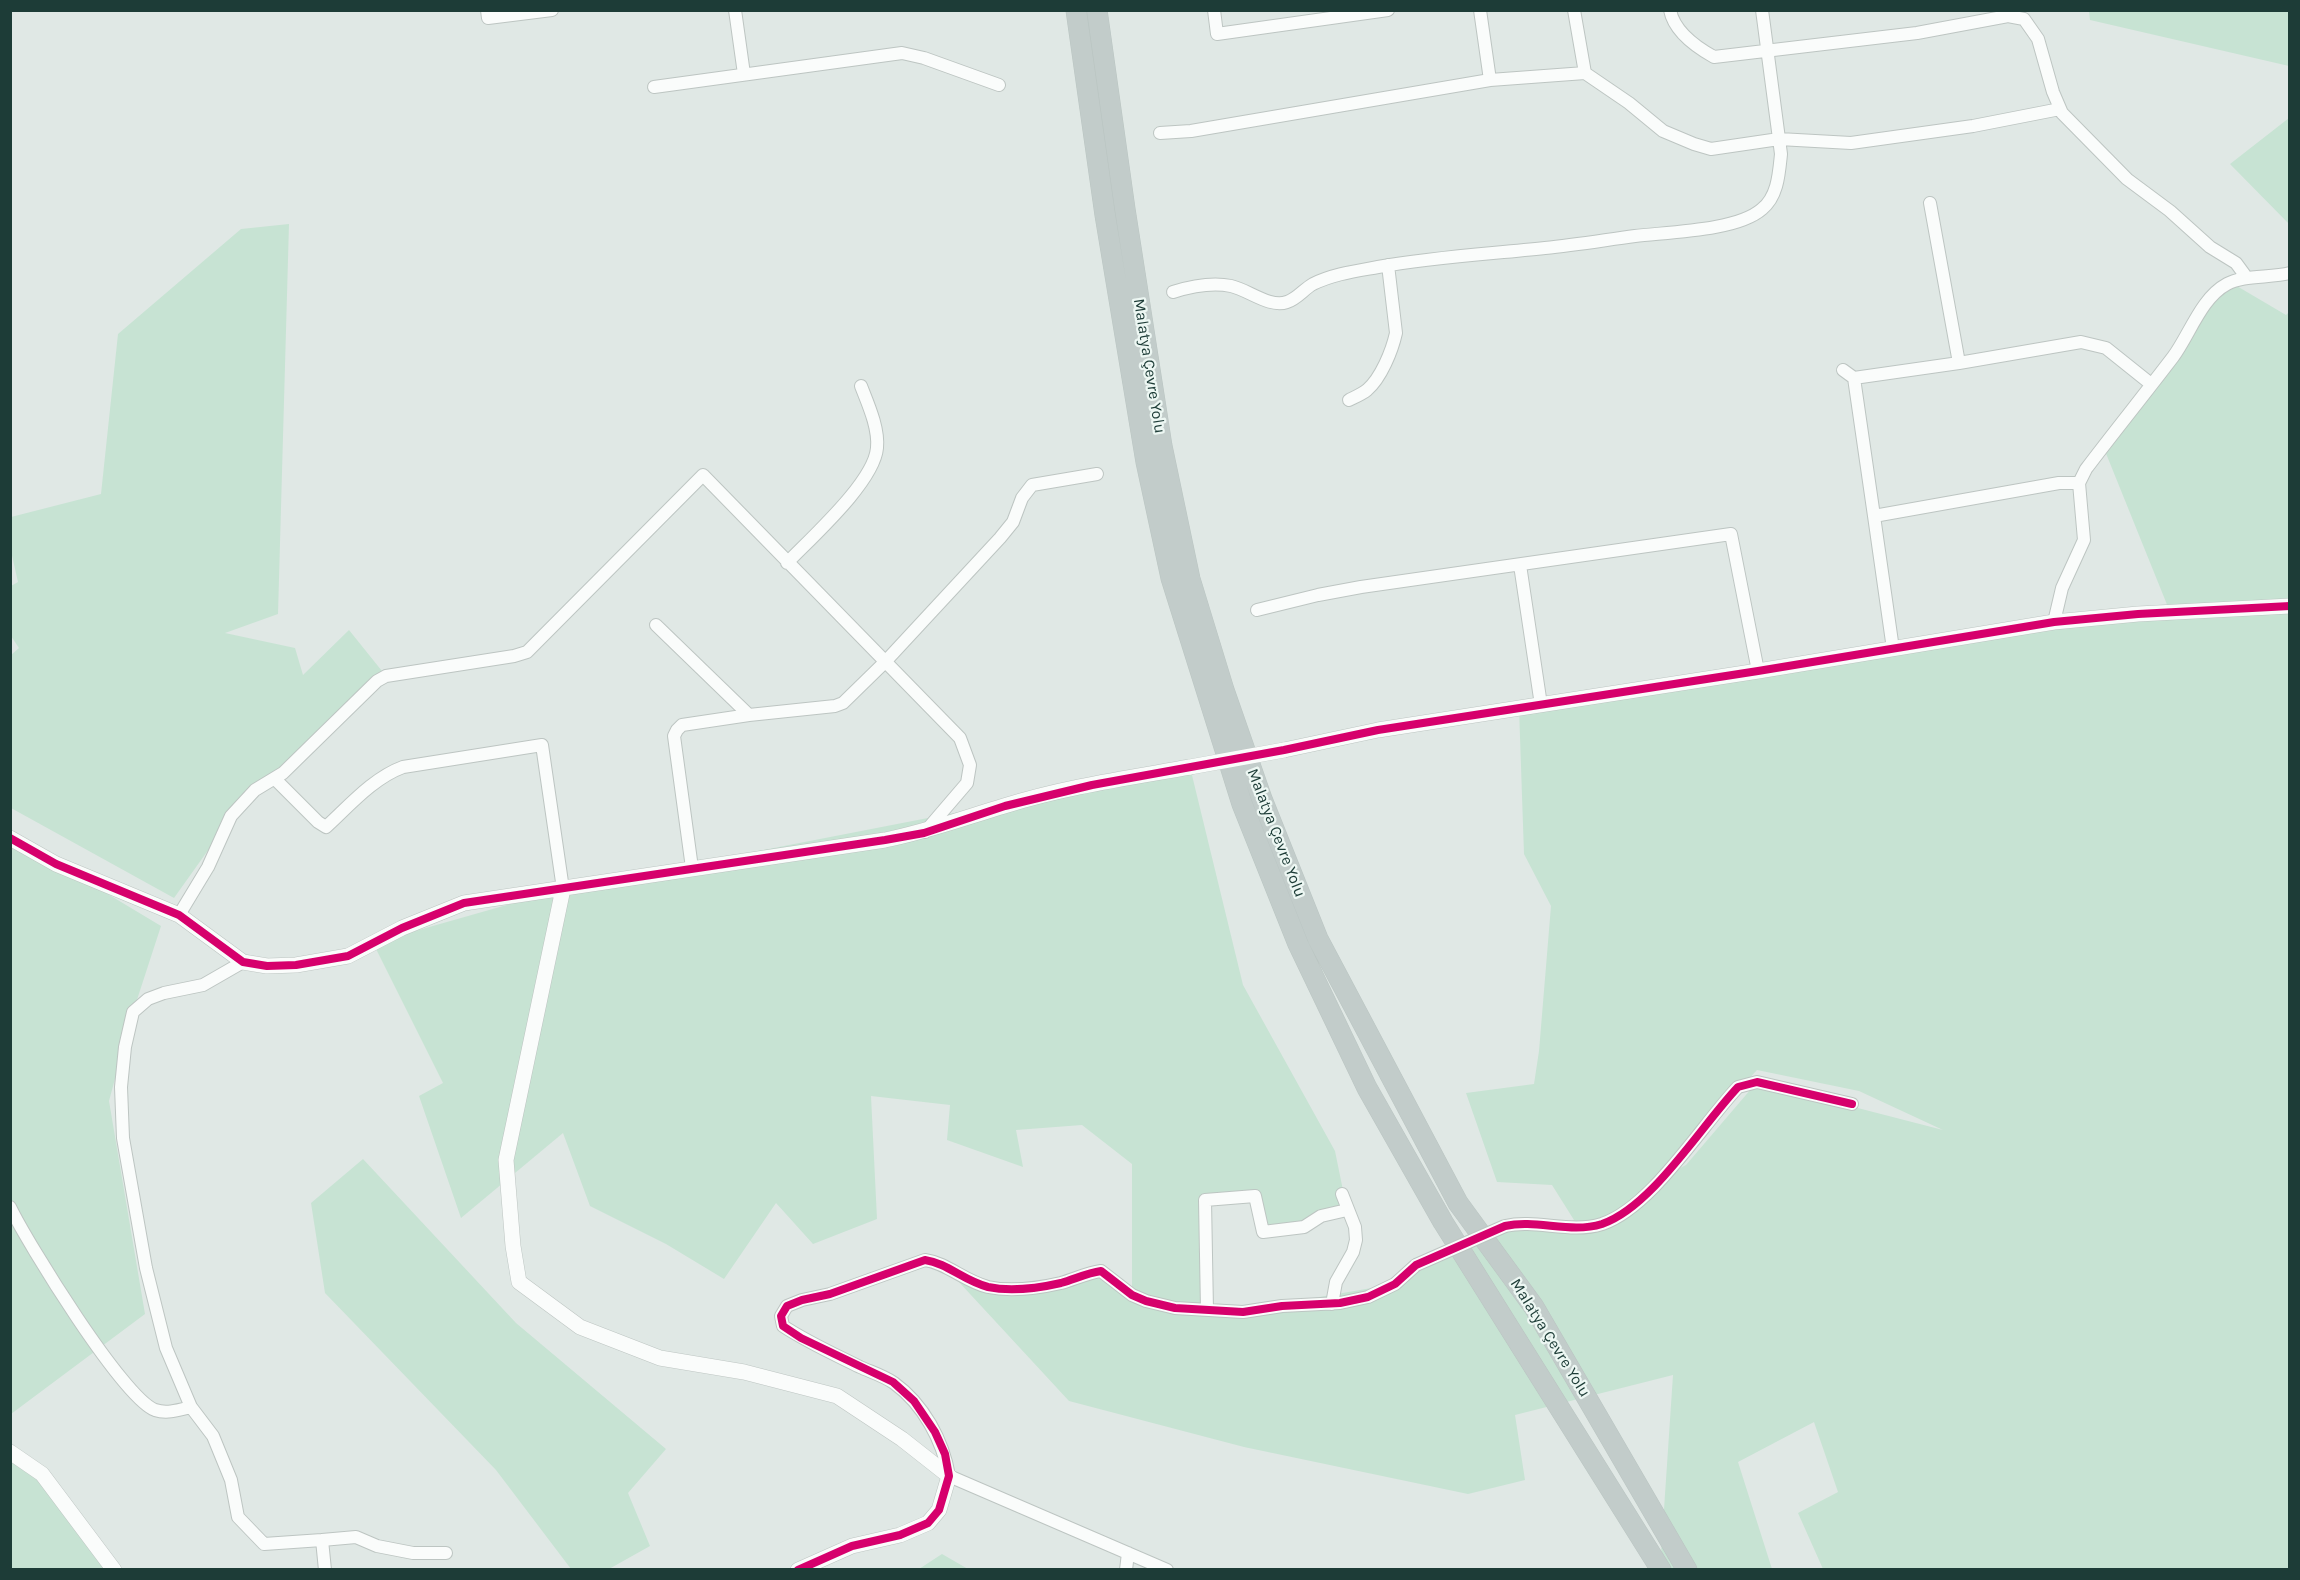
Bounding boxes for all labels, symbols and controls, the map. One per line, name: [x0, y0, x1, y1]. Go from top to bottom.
street label: Malatya Çevre Yolu: [1129, 297, 1169, 435]
street label: Malatya Çevre Yolu: [1243, 766, 1309, 900]
street label: Malatya Çevre Yolu: [1506, 1275, 1594, 1401]

